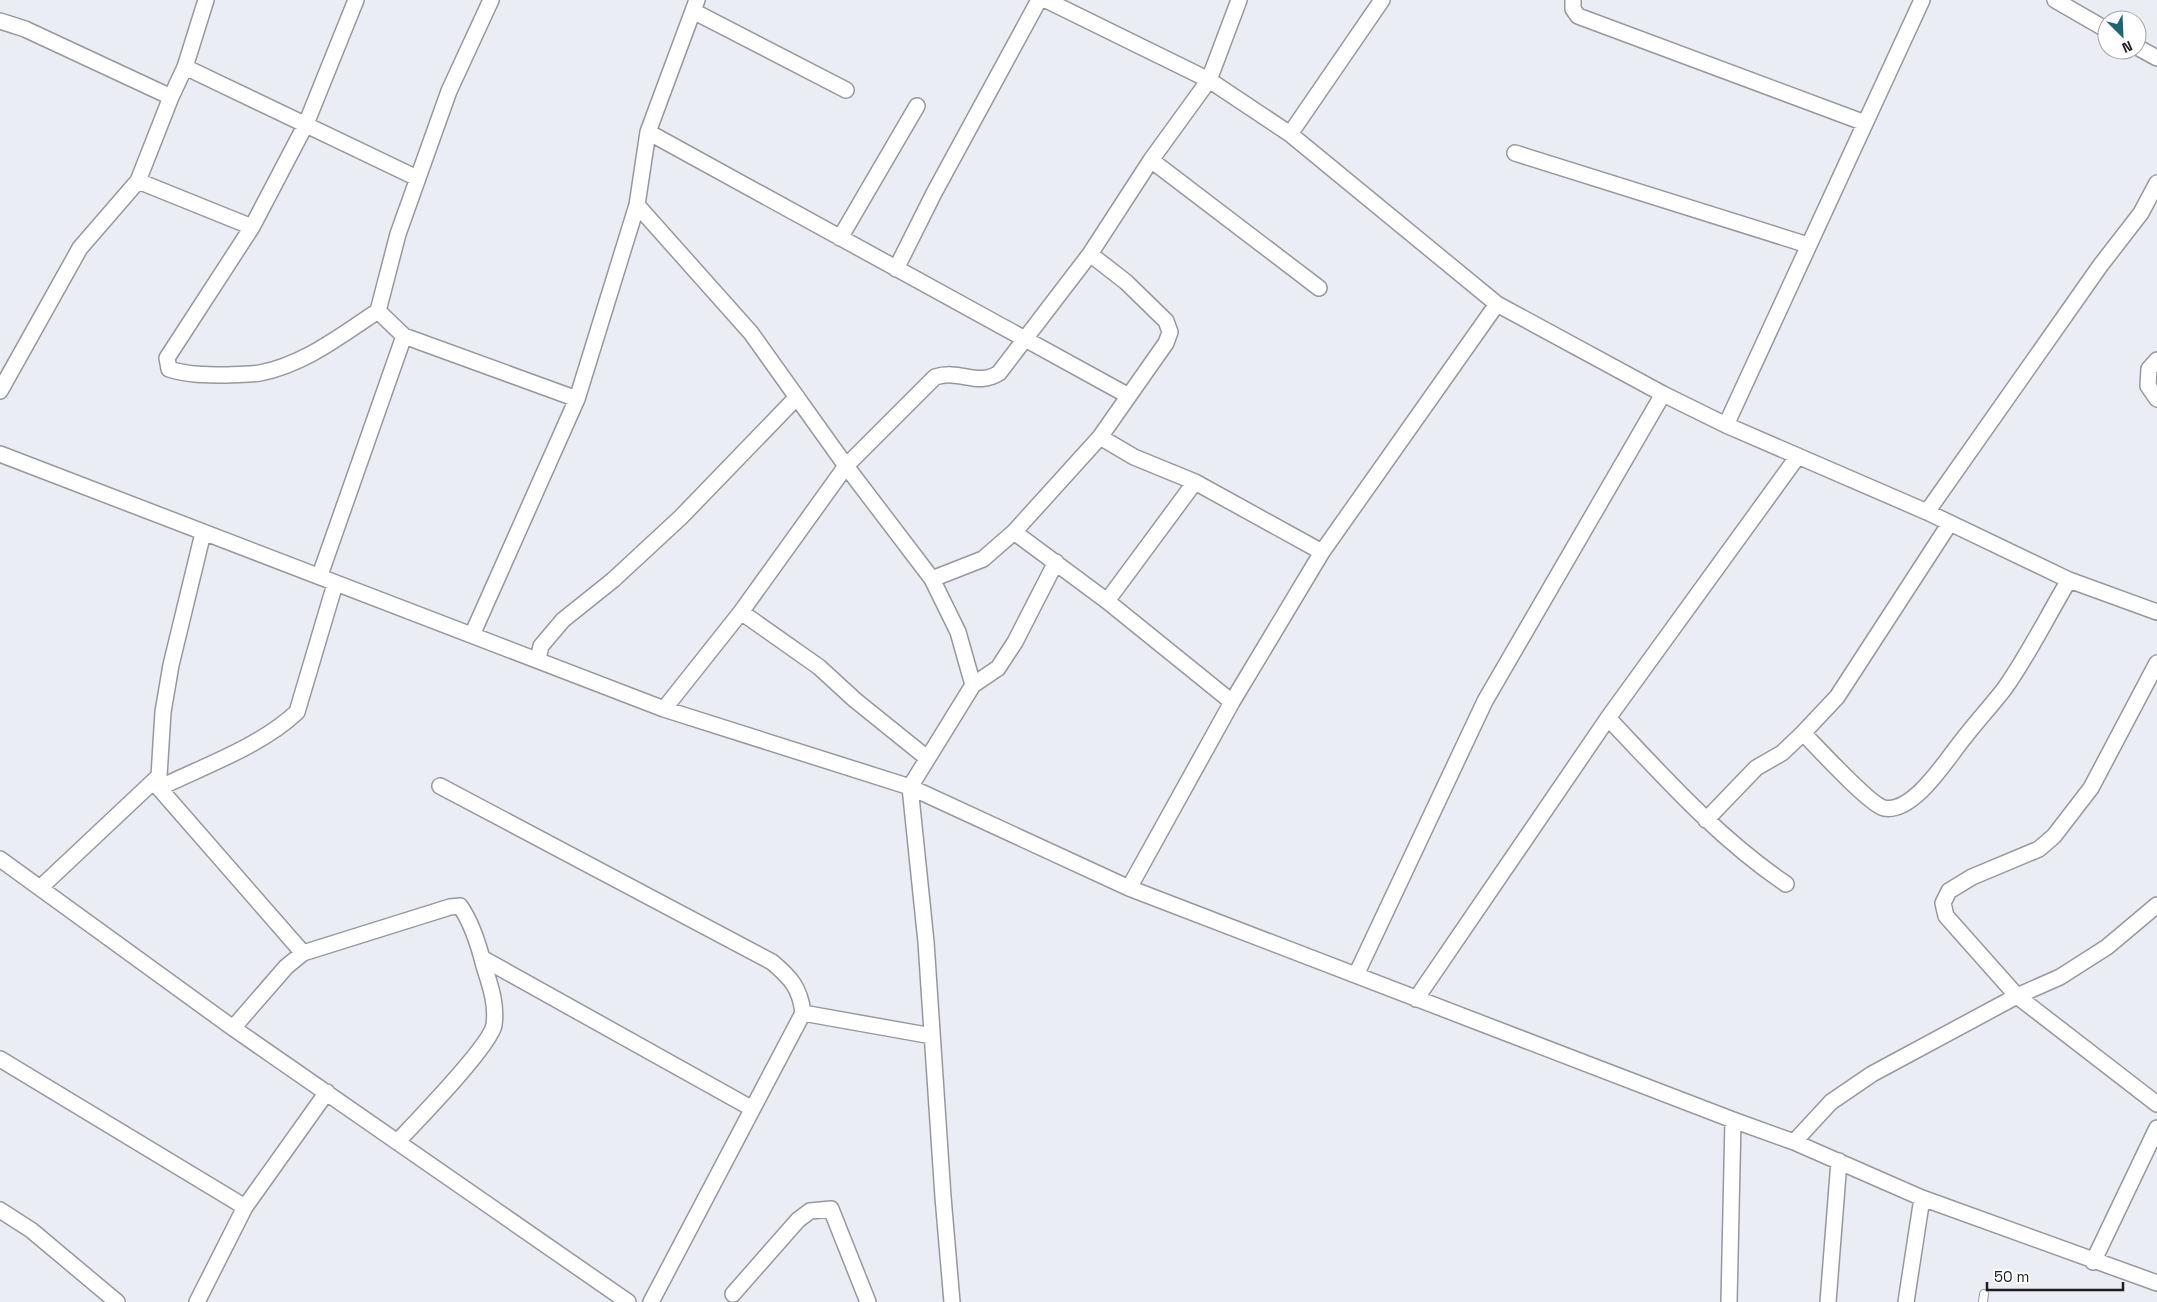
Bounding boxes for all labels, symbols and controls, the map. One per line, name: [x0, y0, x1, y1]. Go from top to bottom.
north arrow: [2097, 10, 2147, 60]
text: N: [2119, 37, 2135, 57]
scale bar: [1987, 1260, 2123, 1292]
text: 50 m: [1994, 1267, 2029, 1286]

